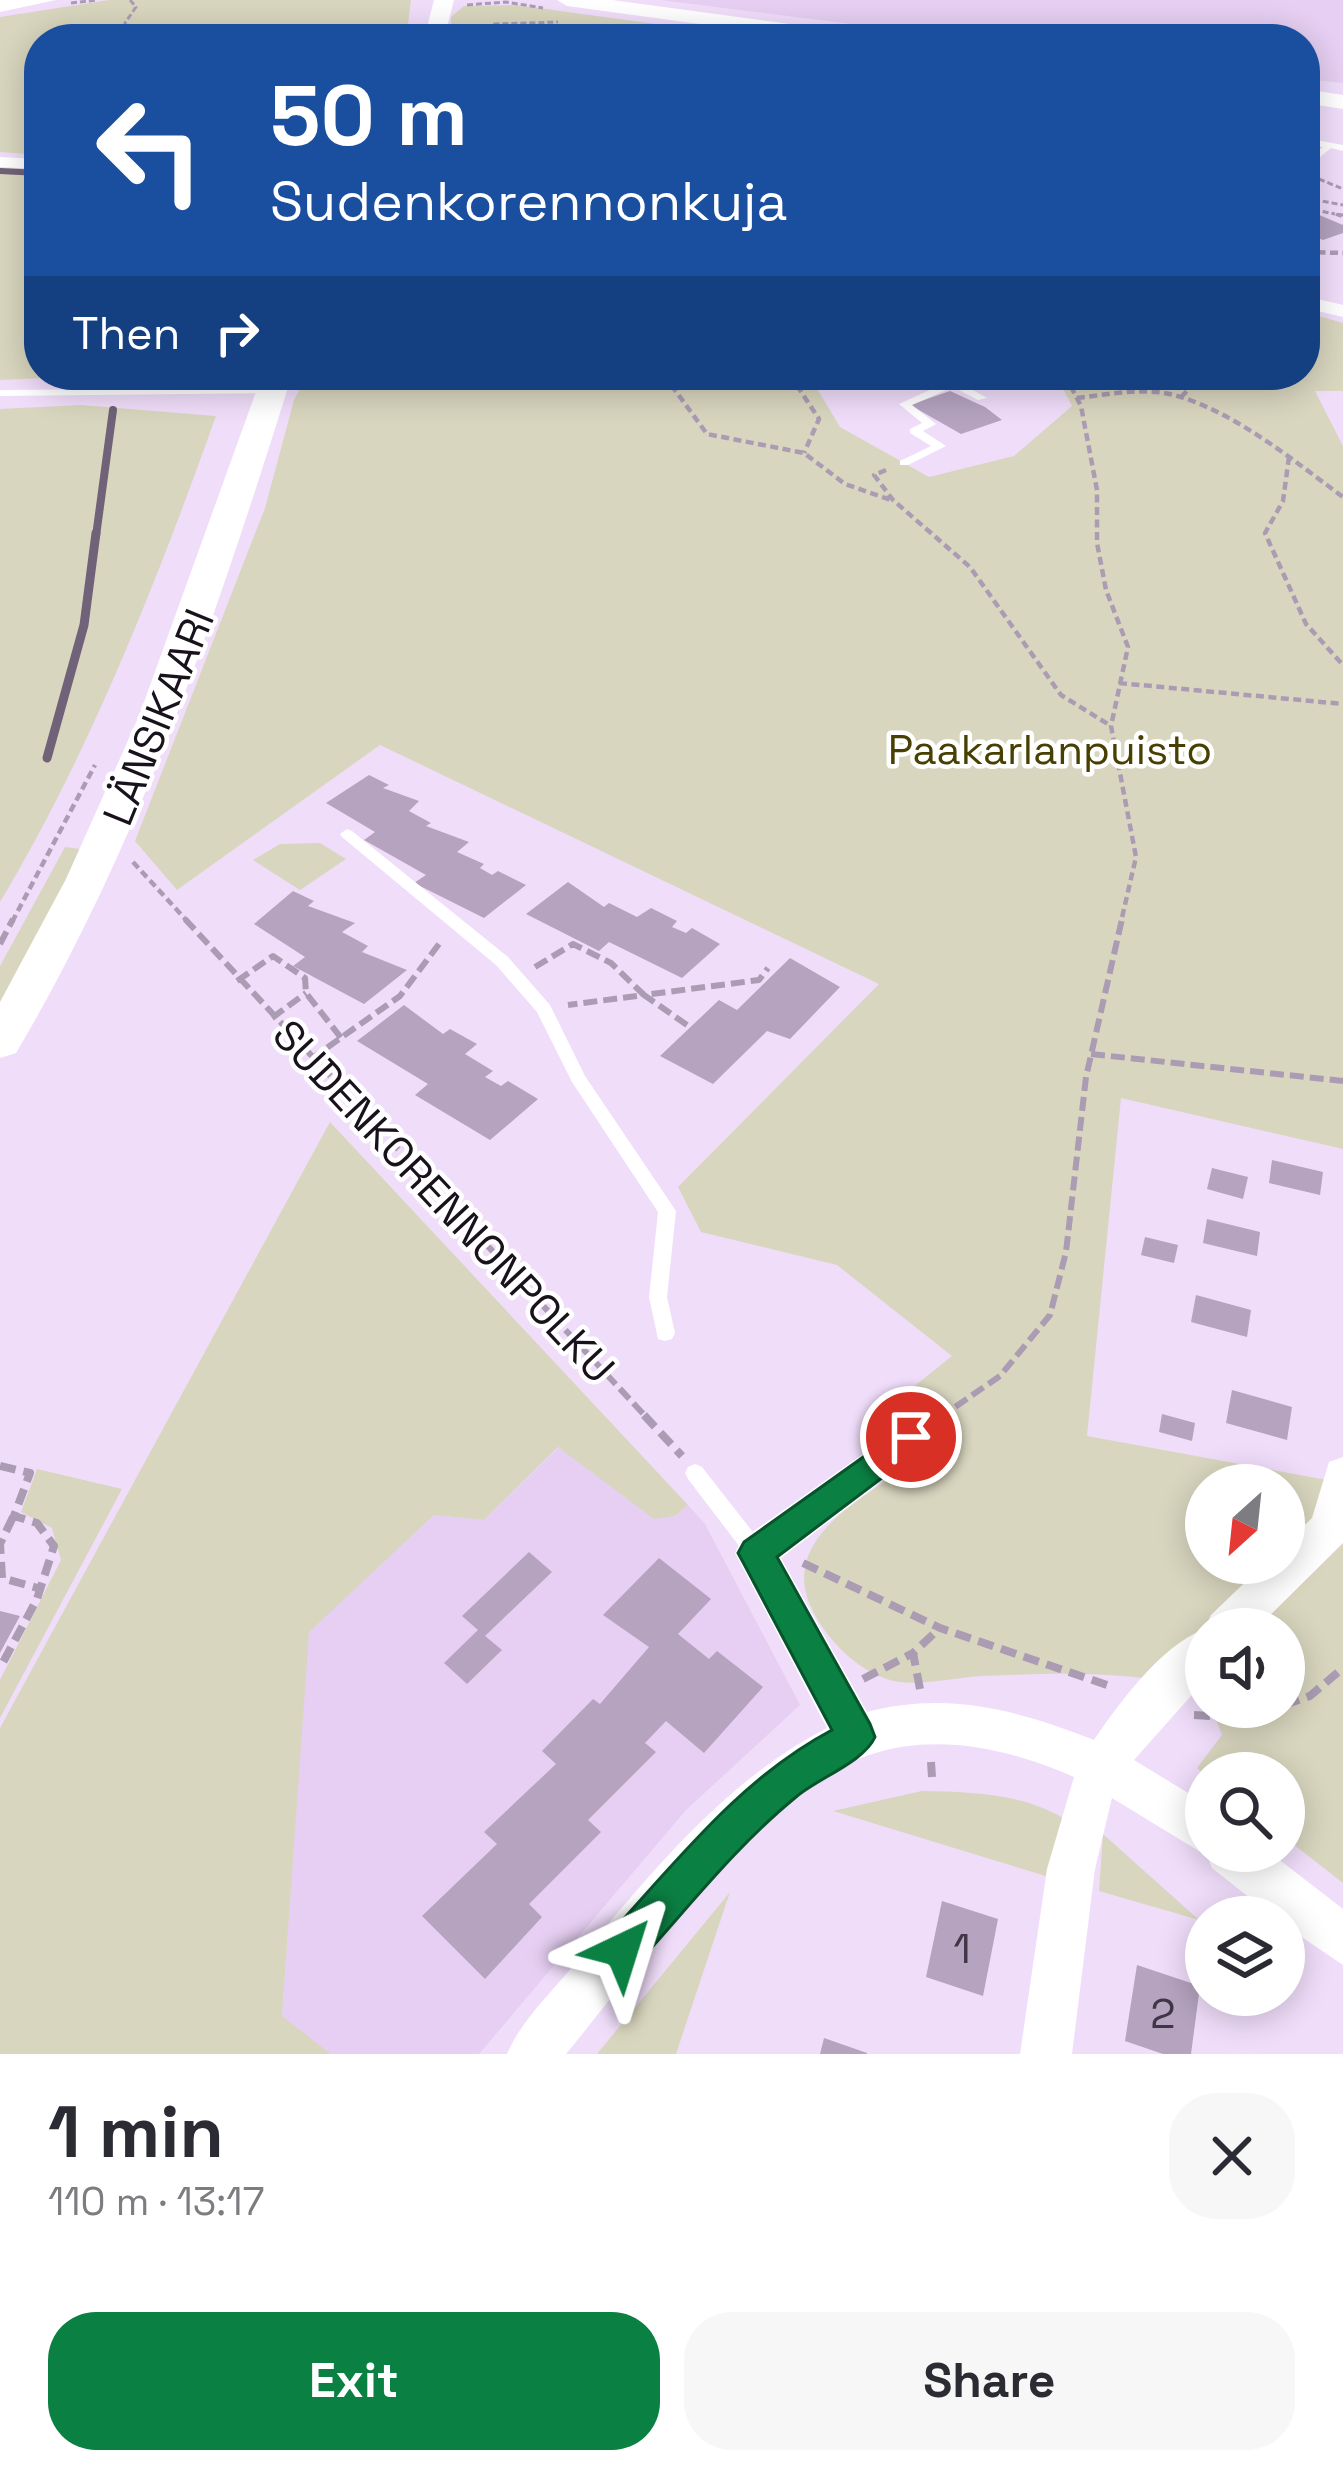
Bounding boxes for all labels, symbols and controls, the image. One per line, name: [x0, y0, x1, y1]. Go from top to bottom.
text: 50 m: [270, 62, 468, 170]
icon: left: [72, 72, 228, 228]
text: Sudenkorennonkuja: [270, 167, 788, 236]
icon: right: [204, 300, 270, 366]
text: Then: [72, 305, 180, 362]
street label: LÄNSIKAARI: [91, 601, 226, 833]
park label: Paakarlanpuisto: [888, 723, 1212, 776]
street label: SUDENKORENNONPOLKU: [261, 1009, 626, 1394]
pin: [860, 1386, 962, 1488]
icon: arrive: [878, 1404, 944, 1470]
north arrow: [1185, 1464, 1305, 1584]
map controls: [1185, 1464, 1305, 2016]
button: sound: [1185, 1608, 1305, 1728]
button: search: [1185, 1752, 1305, 1872]
position arrow: [559, 1887, 685, 2013]
button: layers: [1185, 1896, 1305, 2016]
house number: 1: [953, 1922, 971, 1975]
house number: 2: [1150, 1987, 1176, 2040]
text: 1 min: [48, 2086, 224, 2178]
button: close: [1169, 2093, 1295, 2219]
text: 110 m · 13:17: [48, 2177, 265, 2226]
button: Exit: [48, 2312, 660, 2450]
button: Share: [684, 2312, 1295, 2450]

